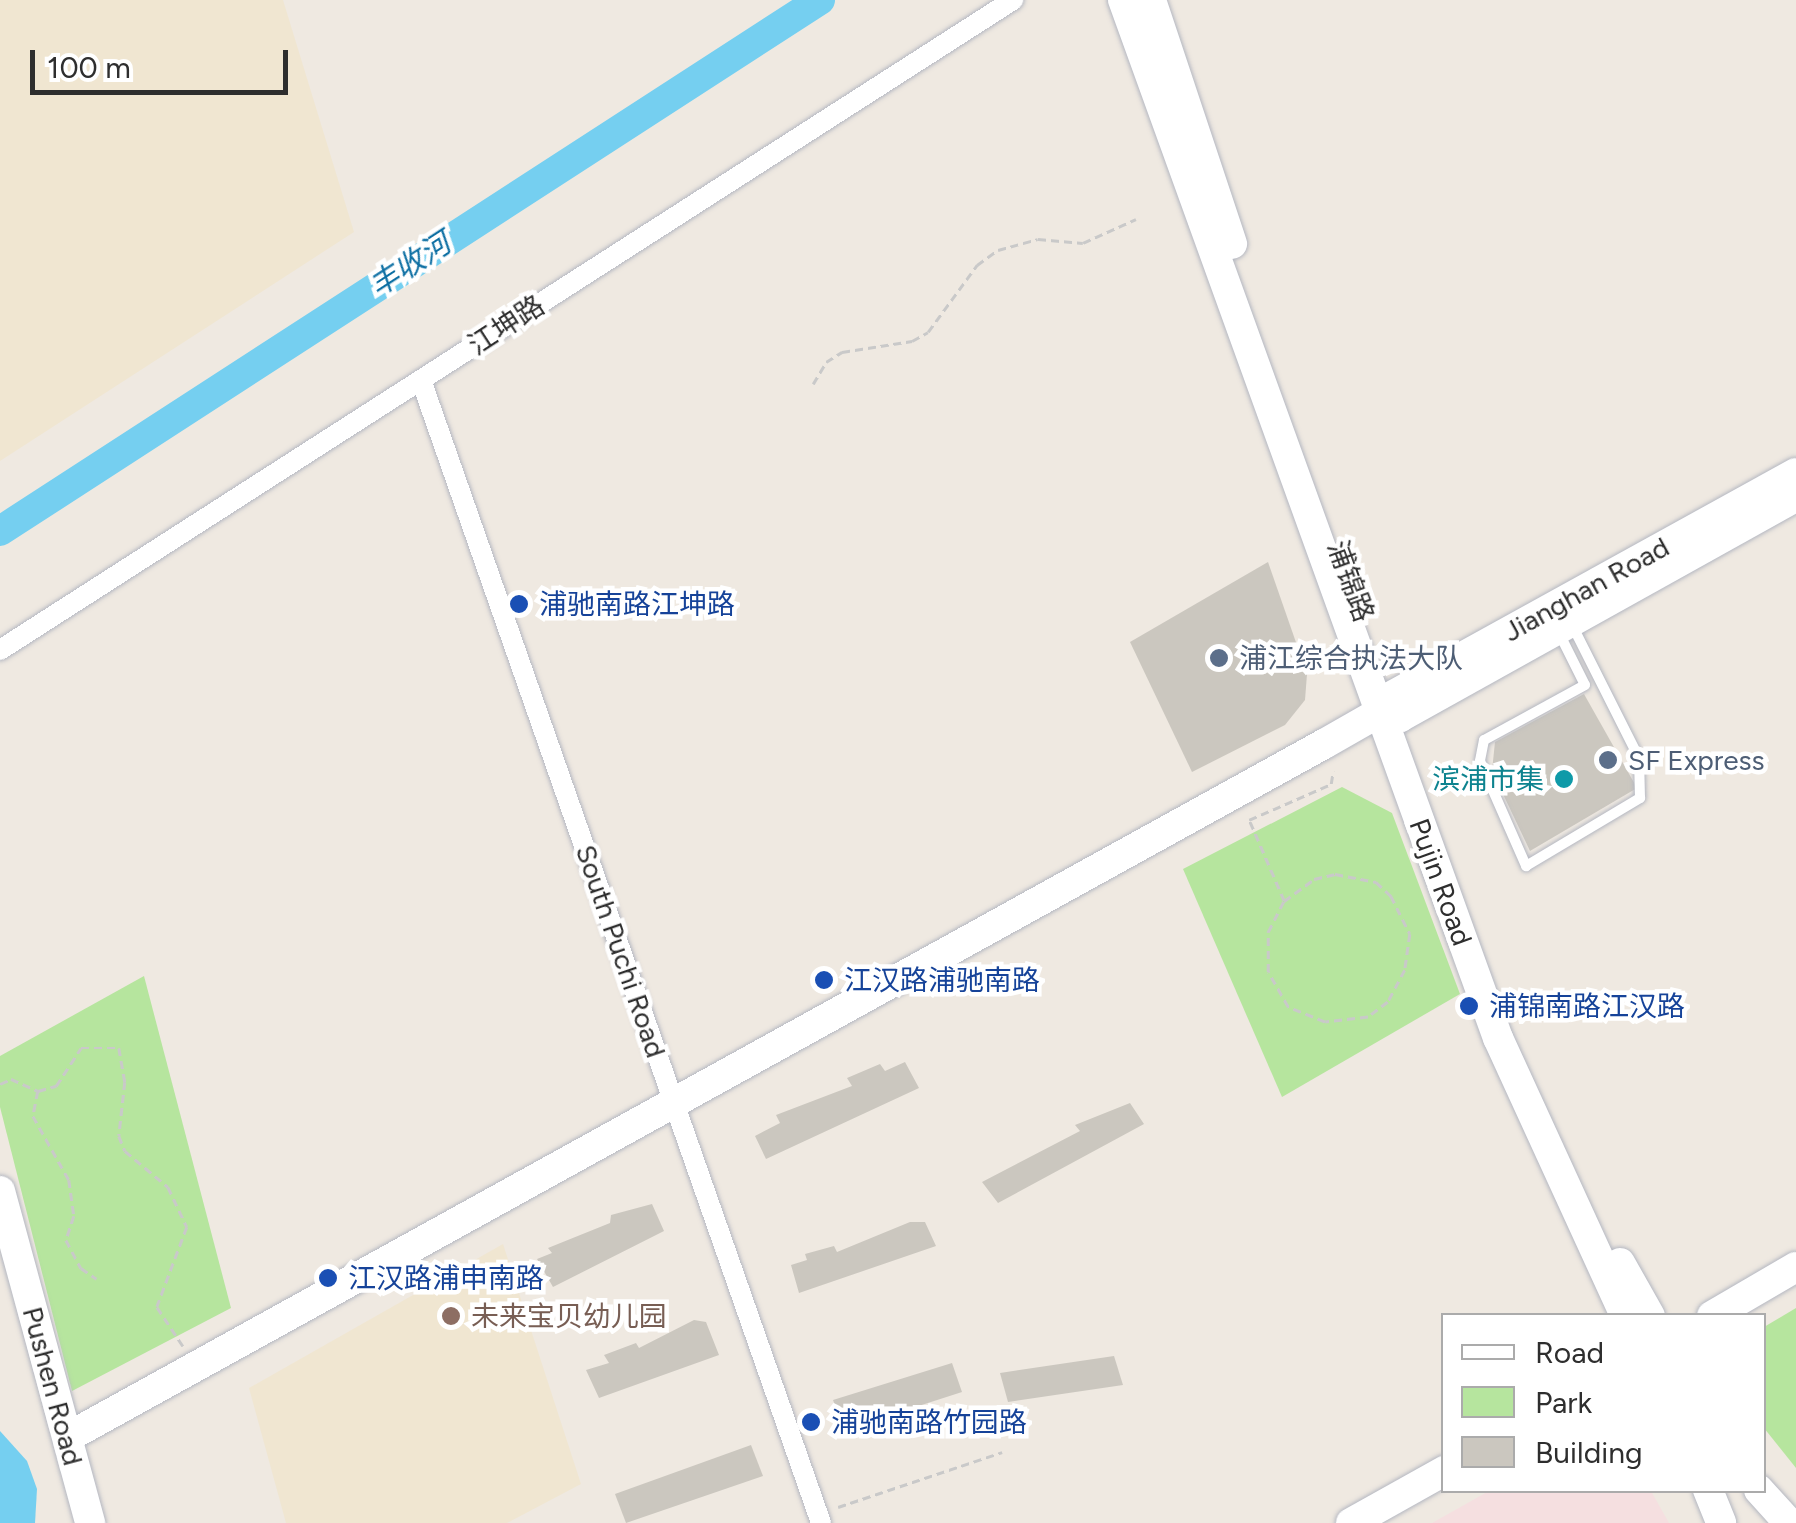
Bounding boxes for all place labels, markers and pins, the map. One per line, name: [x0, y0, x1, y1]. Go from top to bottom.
place label: 浦驰南路江坤路: [539, 587, 735, 621]
marker: 浦驰南路江坤路: [508, 593, 530, 615]
place label: 浦江综合执法大队: [1239, 641, 1463, 675]
marker: 浦江综合执法大队: [1208, 647, 1230, 669]
place label: SF Express: [1628, 743, 1765, 777]
marker: SF Express: [1597, 749, 1619, 771]
place label: 滨浦市集: [1432, 762, 1544, 796]
marker: 滨浦市集: [1553, 768, 1575, 790]
place label: 江汉路浦驰南路: [844, 963, 1040, 997]
marker: 江汉路浦驰南路: [813, 969, 835, 991]
place label: 浦锦南路江汉路: [1489, 989, 1685, 1023]
marker: 浦锦南路江汉路: [1458, 995, 1480, 1017]
place label: 江汉路浦申南路: [348, 1261, 544, 1295]
marker: 江汉路浦申南路: [317, 1267, 339, 1289]
place label: 未来宝贝幼儿园: [471, 1299, 667, 1333]
marker: 未来宝贝幼儿园: [440, 1305, 462, 1327]
place label: 浦驰南路竹园路: [831, 1405, 1027, 1439]
marker: 浦驰南路竹园路: [800, 1411, 822, 1433]

